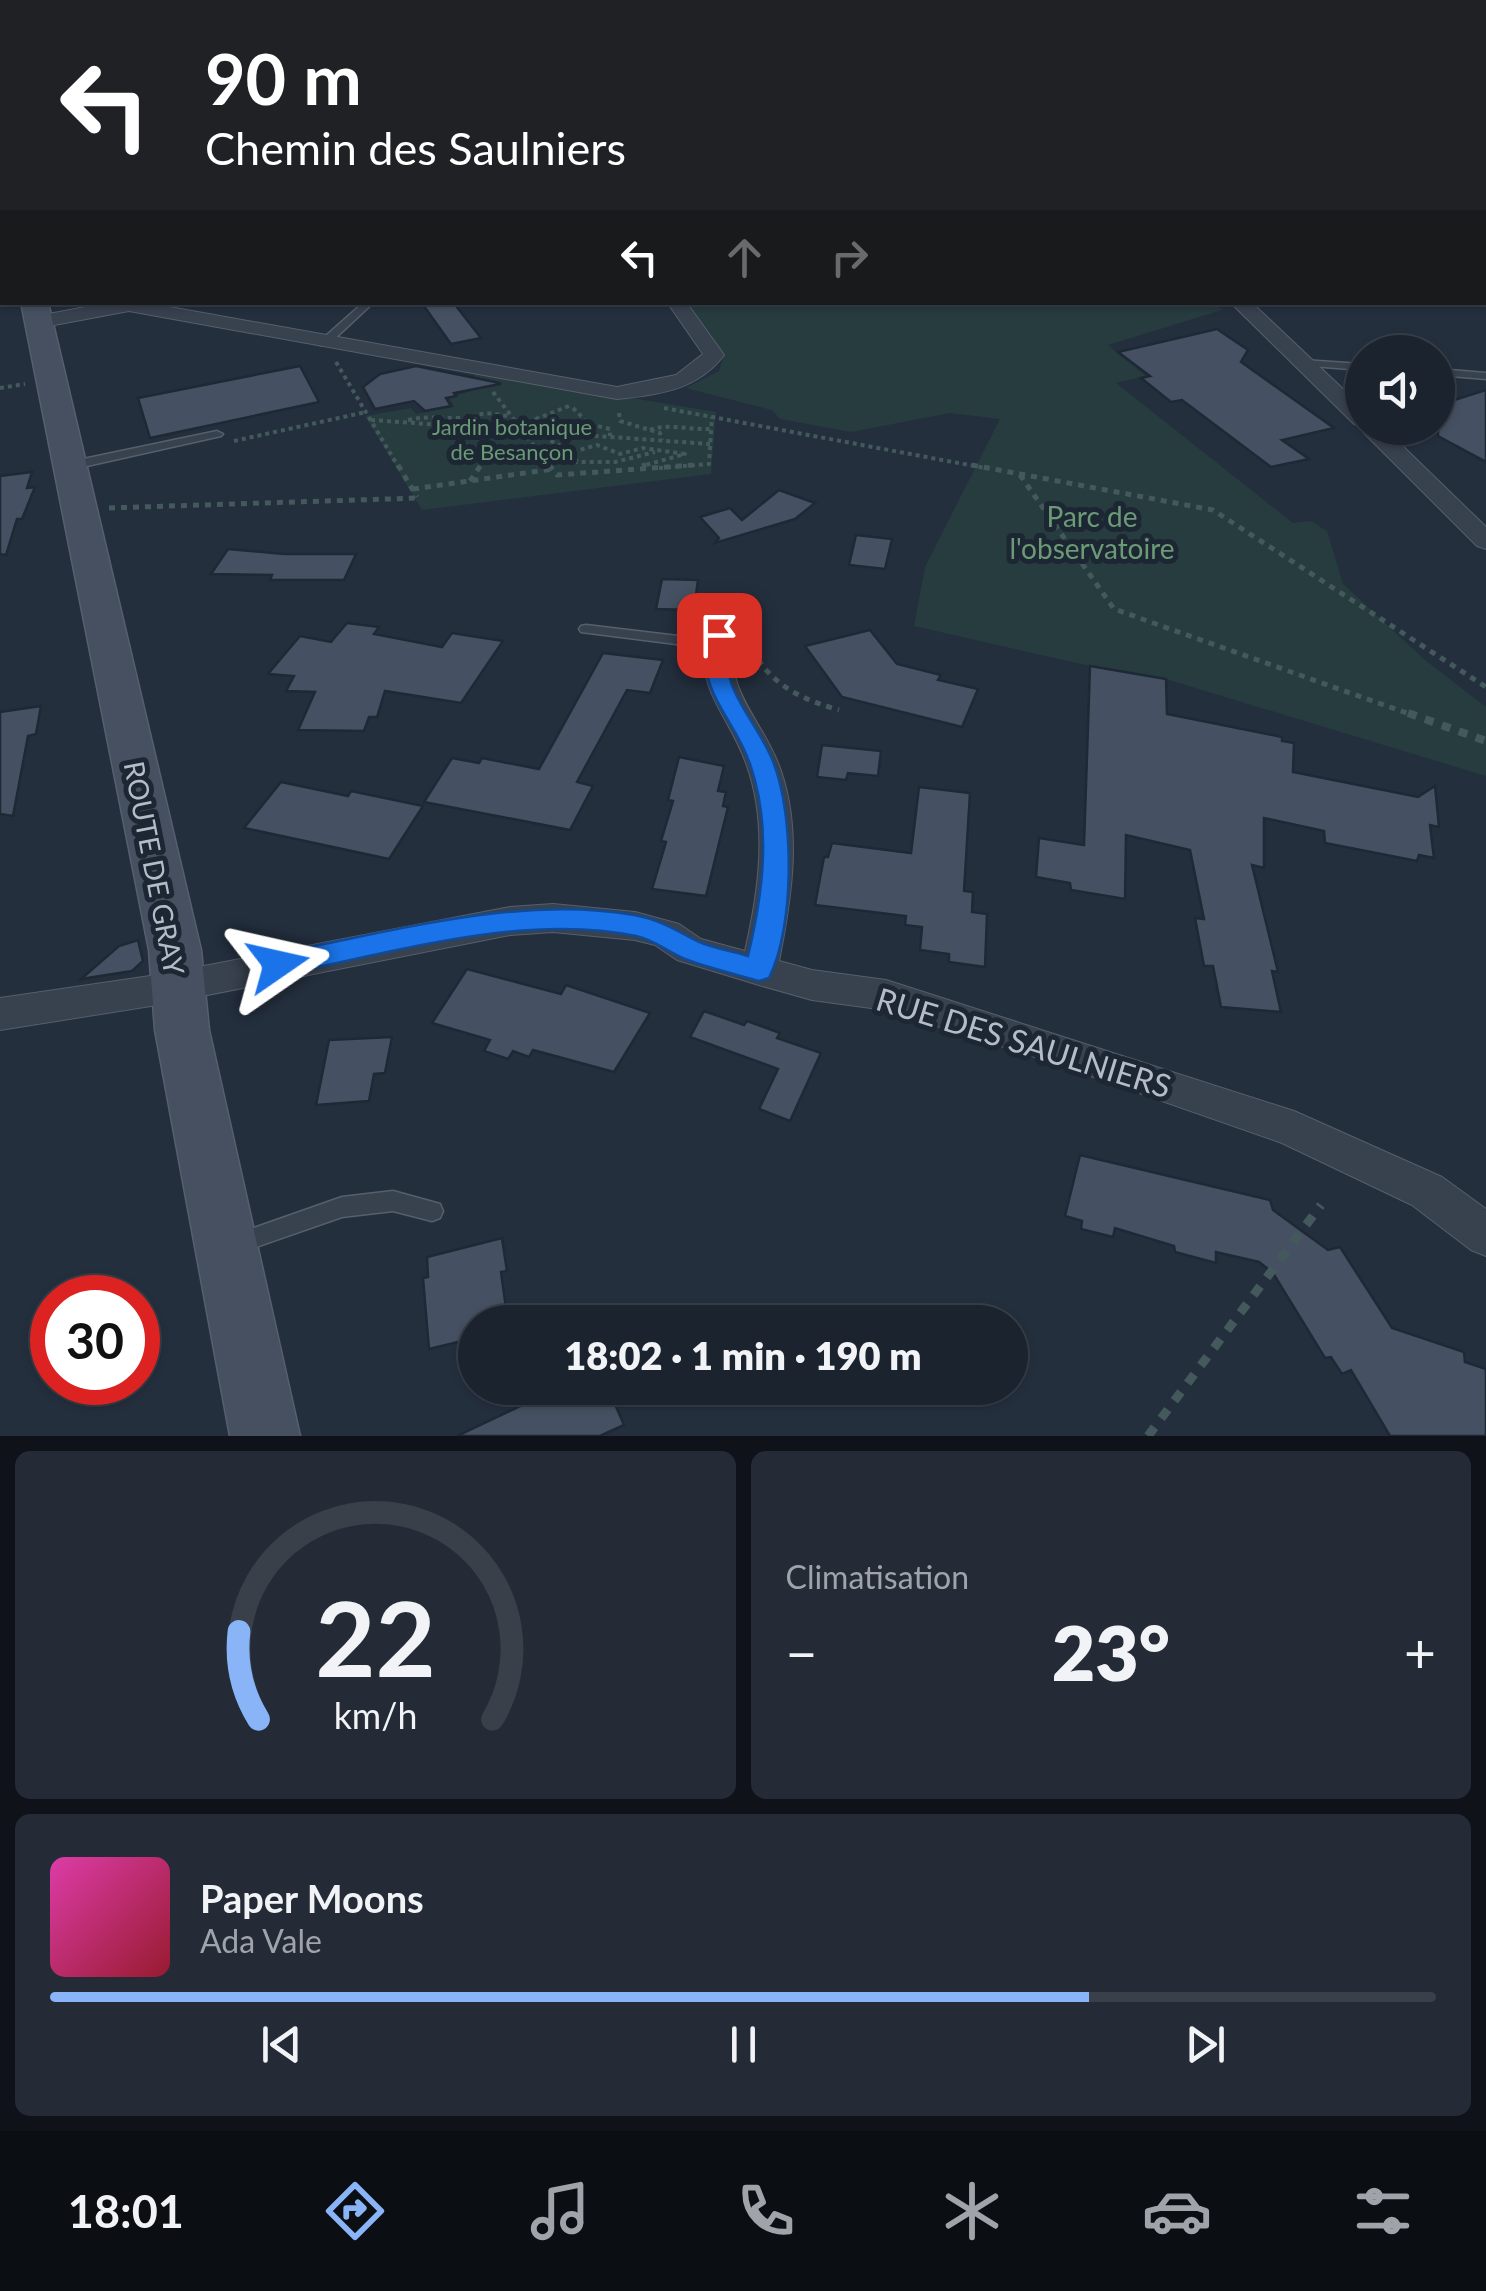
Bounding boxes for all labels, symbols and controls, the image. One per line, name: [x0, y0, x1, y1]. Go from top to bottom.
text: 90 m: [205, 36, 362, 120]
icon: left: [40, 40, 170, 170]
text: Chemin des Saulniers: [205, 121, 626, 175]
icon: left: [612, 230, 667, 285]
icon: ahead: [717, 230, 772, 285]
icon: right: [822, 230, 877, 285]
map controls: [1345, 335, 1455, 445]
button: sound: [1345, 335, 1455, 445]
park label: Jardin botanique de Besançon: [432, 413, 592, 465]
park label: Parc de l'observatoire: [1009, 499, 1175, 565]
pin: [677, 593, 762, 678]
icon: arrive: [692, 608, 747, 663]
street label: ROUTE DE GRAY: [118, 758, 193, 978]
position arrow: [226, 912, 330, 1016]
street label: RUE DES SAULNIERS: [872, 979, 1176, 1105]
speed limit sign: 30: [30, 1275, 160, 1405]
text: 18:02 · 1 min · 190 m: [564, 1332, 922, 1378]
text: Climatisation: [786, 1557, 969, 1596]
text: 22: [315, 1574, 436, 1699]
text: 23°: [1052, 1607, 1170, 1697]
text: −: [786, 1619, 817, 1685]
text: +: [1404, 1619, 1436, 1685]
text: km/h: [333, 1694, 417, 1737]
text: Paper Moons: [200, 1875, 424, 1921]
text: Ada Vale: [200, 1921, 322, 1960]
icon: previous: [254, 2017, 309, 2072]
icon: pause: [716, 2017, 771, 2072]
icon: next: [1178, 2017, 1233, 2072]
icon: directions: [320, 2176, 390, 2246]
icon: music: [525, 2176, 595, 2246]
icon: phone: [731, 2176, 801, 2246]
icon: climate: [937, 2176, 1007, 2246]
icon: car: [1142, 2176, 1212, 2246]
icon: filters: [1348, 2176, 1418, 2246]
text: 18:01: [68, 2184, 184, 2238]

